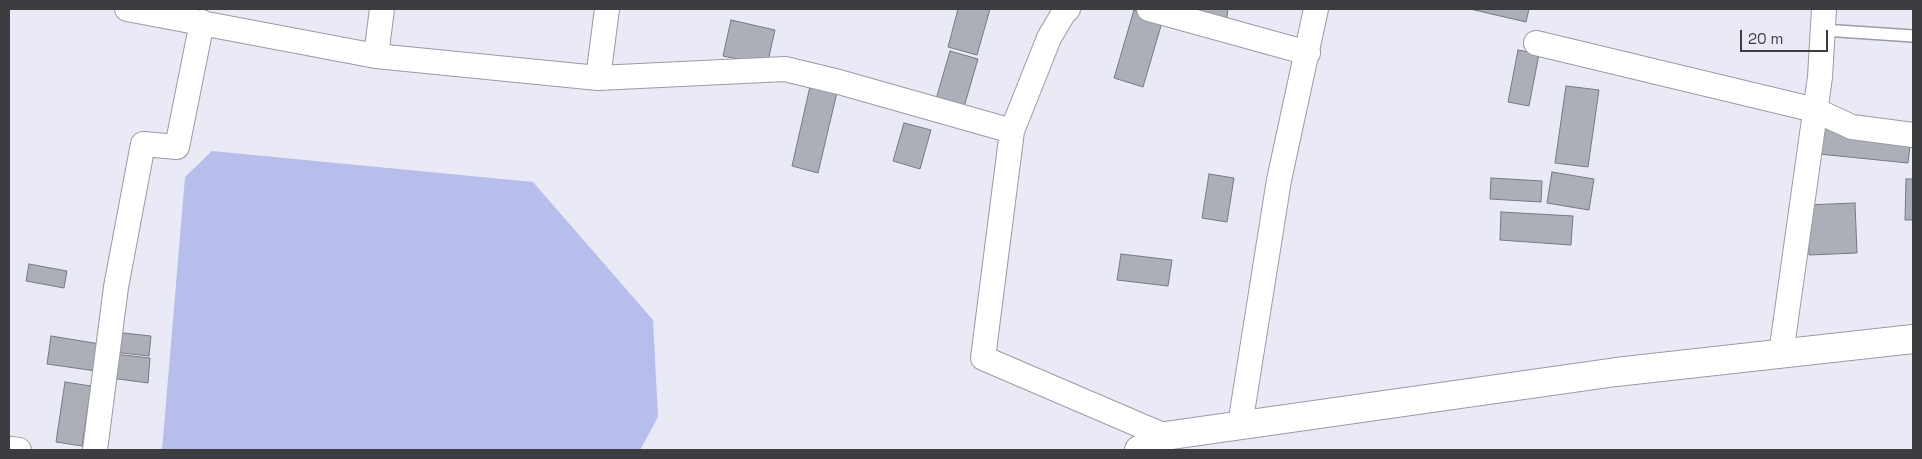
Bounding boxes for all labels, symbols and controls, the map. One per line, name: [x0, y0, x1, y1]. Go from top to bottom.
scale bar: [1742, 20, 1830, 52]
text: 20 m: [1748, 29, 1783, 48]

